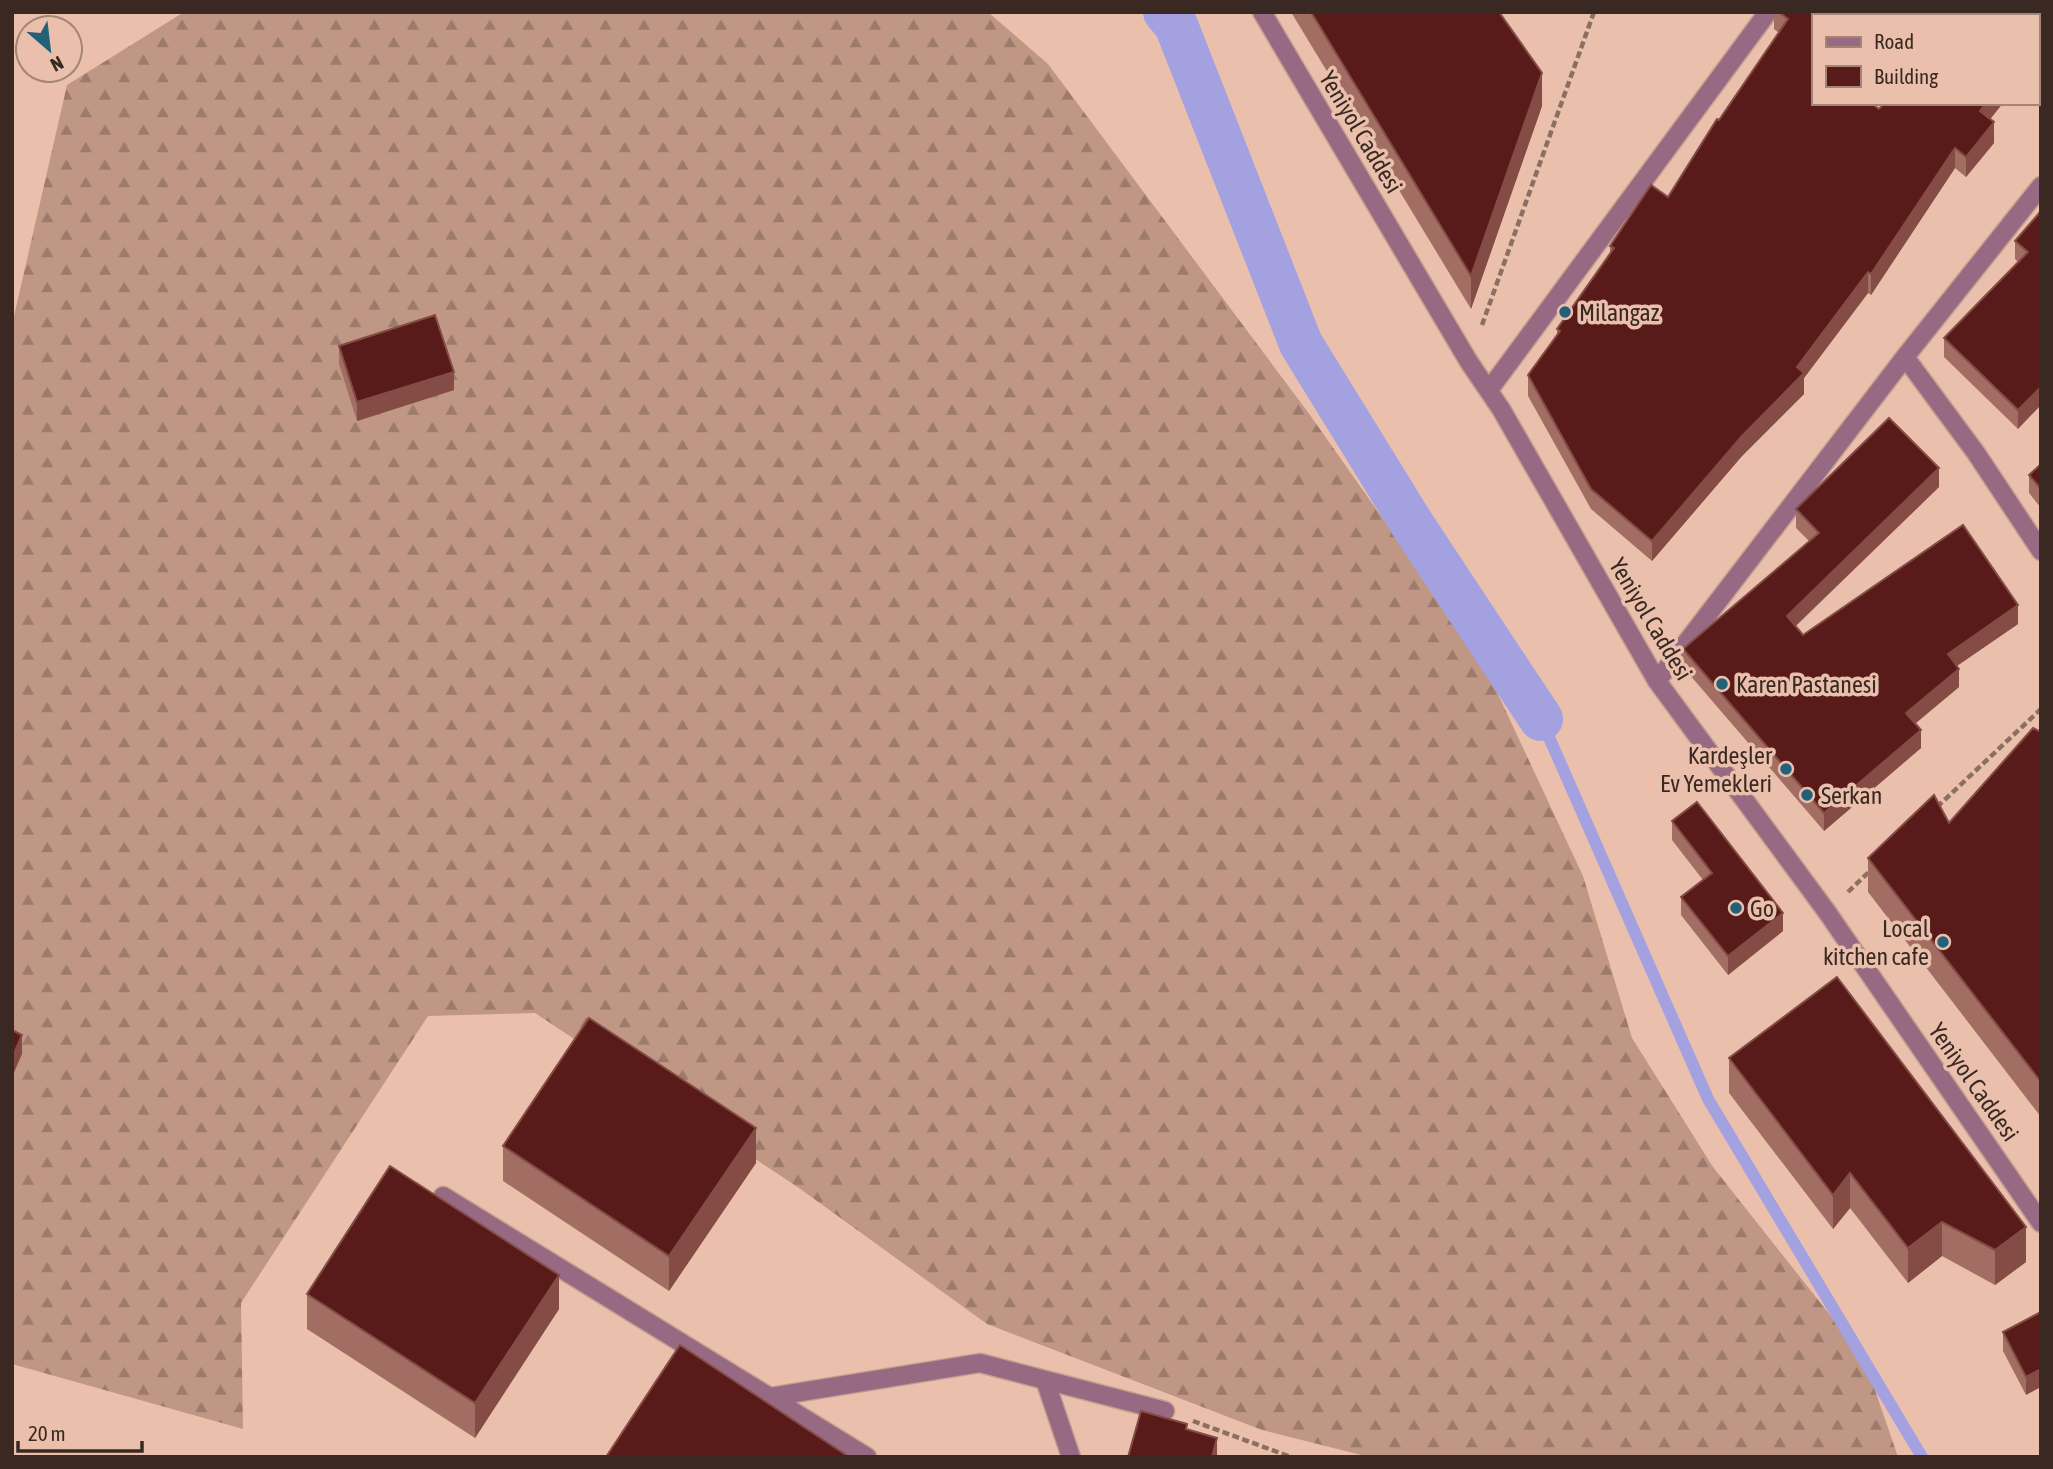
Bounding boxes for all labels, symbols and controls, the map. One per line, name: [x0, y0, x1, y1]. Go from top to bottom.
north arrow: [14, 14, 84, 84]
legend: [1812, 14, 2039, 105]
text: Road: [1874, 29, 1914, 53]
text: N: [47, 52, 67, 76]
text: Building: [1874, 64, 1938, 88]
street label: Yeniyol Caddesi: [1314, 66, 1408, 198]
place label: Milangaz: [1579, 299, 1660, 326]
marker: Milangaz: [1557, 304, 1573, 320]
street label: Yeniyol Caddesi: [1604, 553, 1698, 685]
place label: Karen Pastanesi: [1736, 671, 1877, 698]
marker: Karen Pastanesi: [1714, 676, 1730, 692]
place label: Kardeşler Ev Yemekleri: [1660, 742, 1773, 797]
marker: Kardeşler Ev Yemekleri: [1778, 761, 1794, 777]
place label: Serkan: [1821, 782, 1882, 809]
marker: Serkan: [1799, 787, 1815, 803]
place label: Go: [1750, 895, 1774, 922]
marker: Go: [1728, 900, 1744, 916]
place label: Local kitchen cafe: [1823, 915, 1930, 970]
marker: Local kitchen cafe: [1935, 934, 1951, 950]
street label: Yeniyol Caddesi: [1924, 1018, 2024, 1146]
scale bar: [18, 1410, 142, 1454]
text: 20 m: [28, 1421, 66, 1445]

